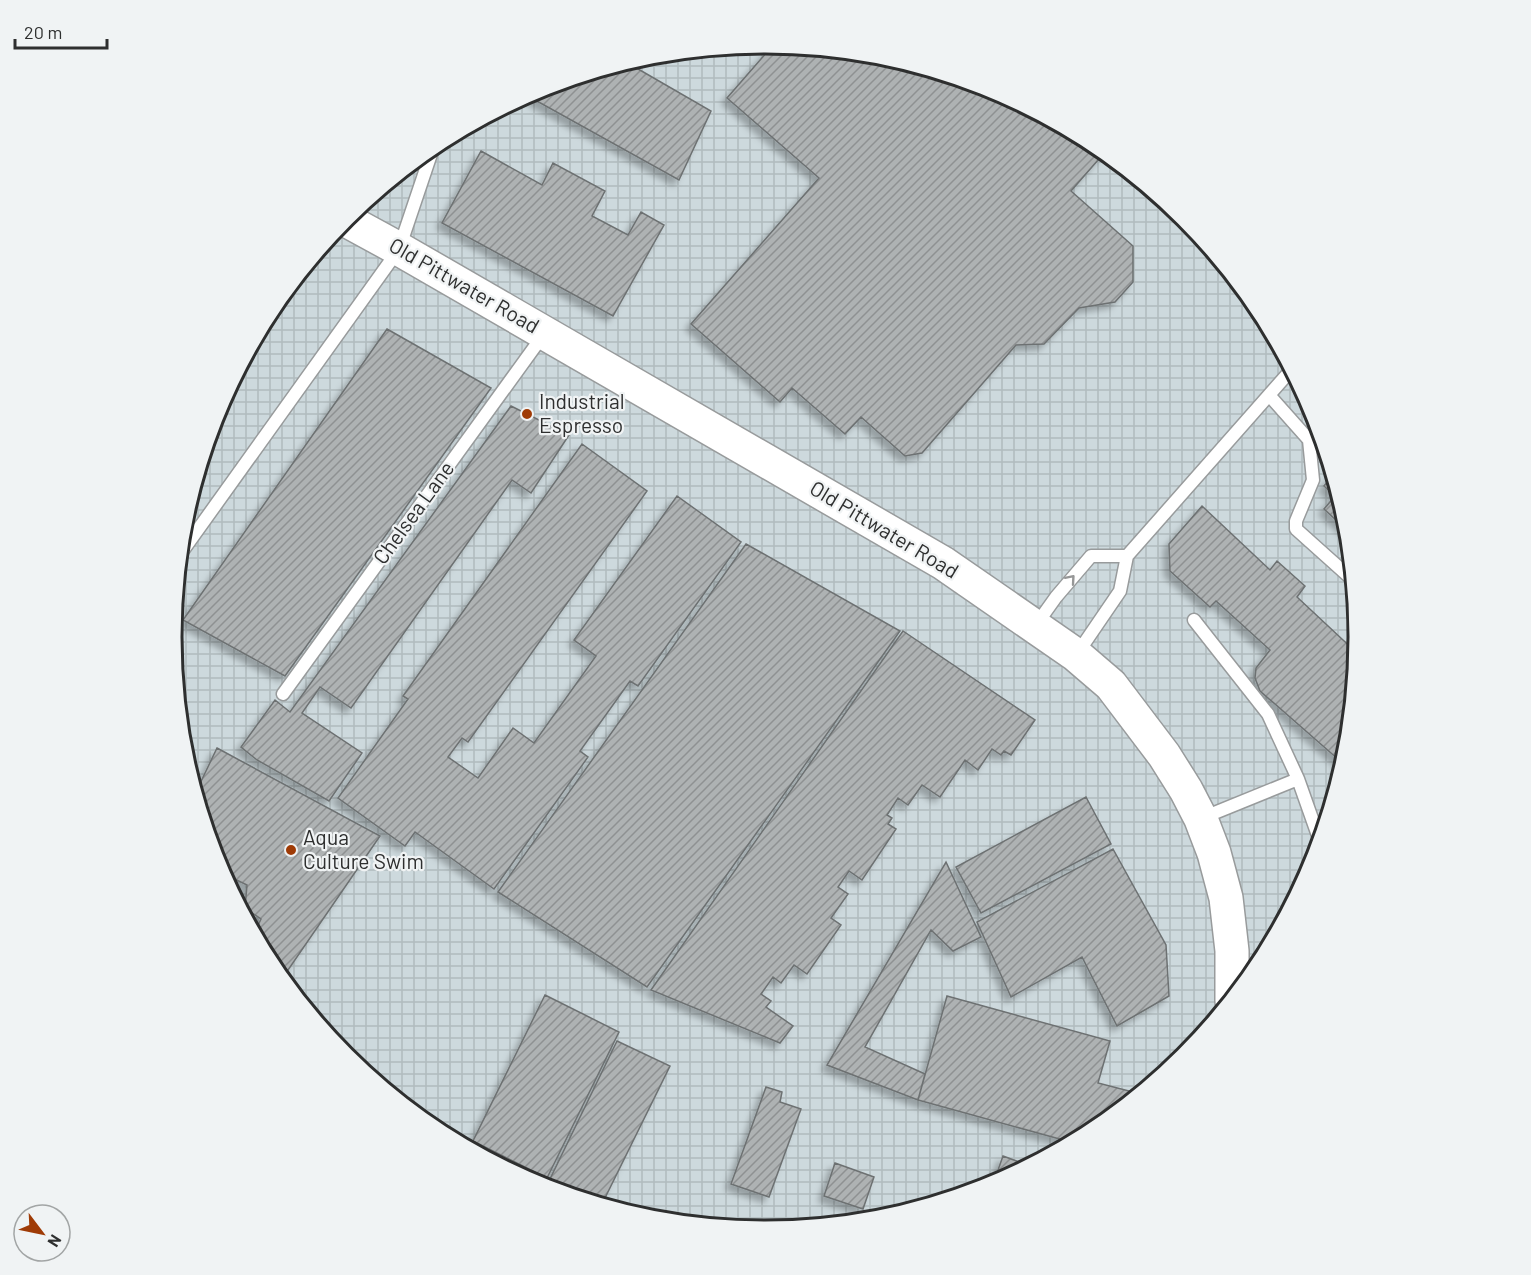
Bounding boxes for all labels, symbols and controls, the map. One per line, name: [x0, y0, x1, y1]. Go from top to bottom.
scale bar: [15, 12, 106, 50]
text: 20 m: [24, 21, 62, 43]
street label: Old Pittwater Road: [385, 232, 544, 338]
place label: Industrial Espresso: [539, 388, 625, 437]
marker: Industrial Espresso: [520, 407, 534, 421]
street label: Chelsea Lane: [367, 456, 458, 568]
street label: Old Pittwater Road: [806, 474, 964, 583]
one-way arrow: [1064, 575, 1075, 586]
place label: Aqua Culture Swim: [303, 824, 424, 873]
marker: Aqua Culture Swim: [284, 843, 298, 857]
north arrow: [12, 1203, 72, 1263]
text: N: [44, 1232, 66, 1251]

